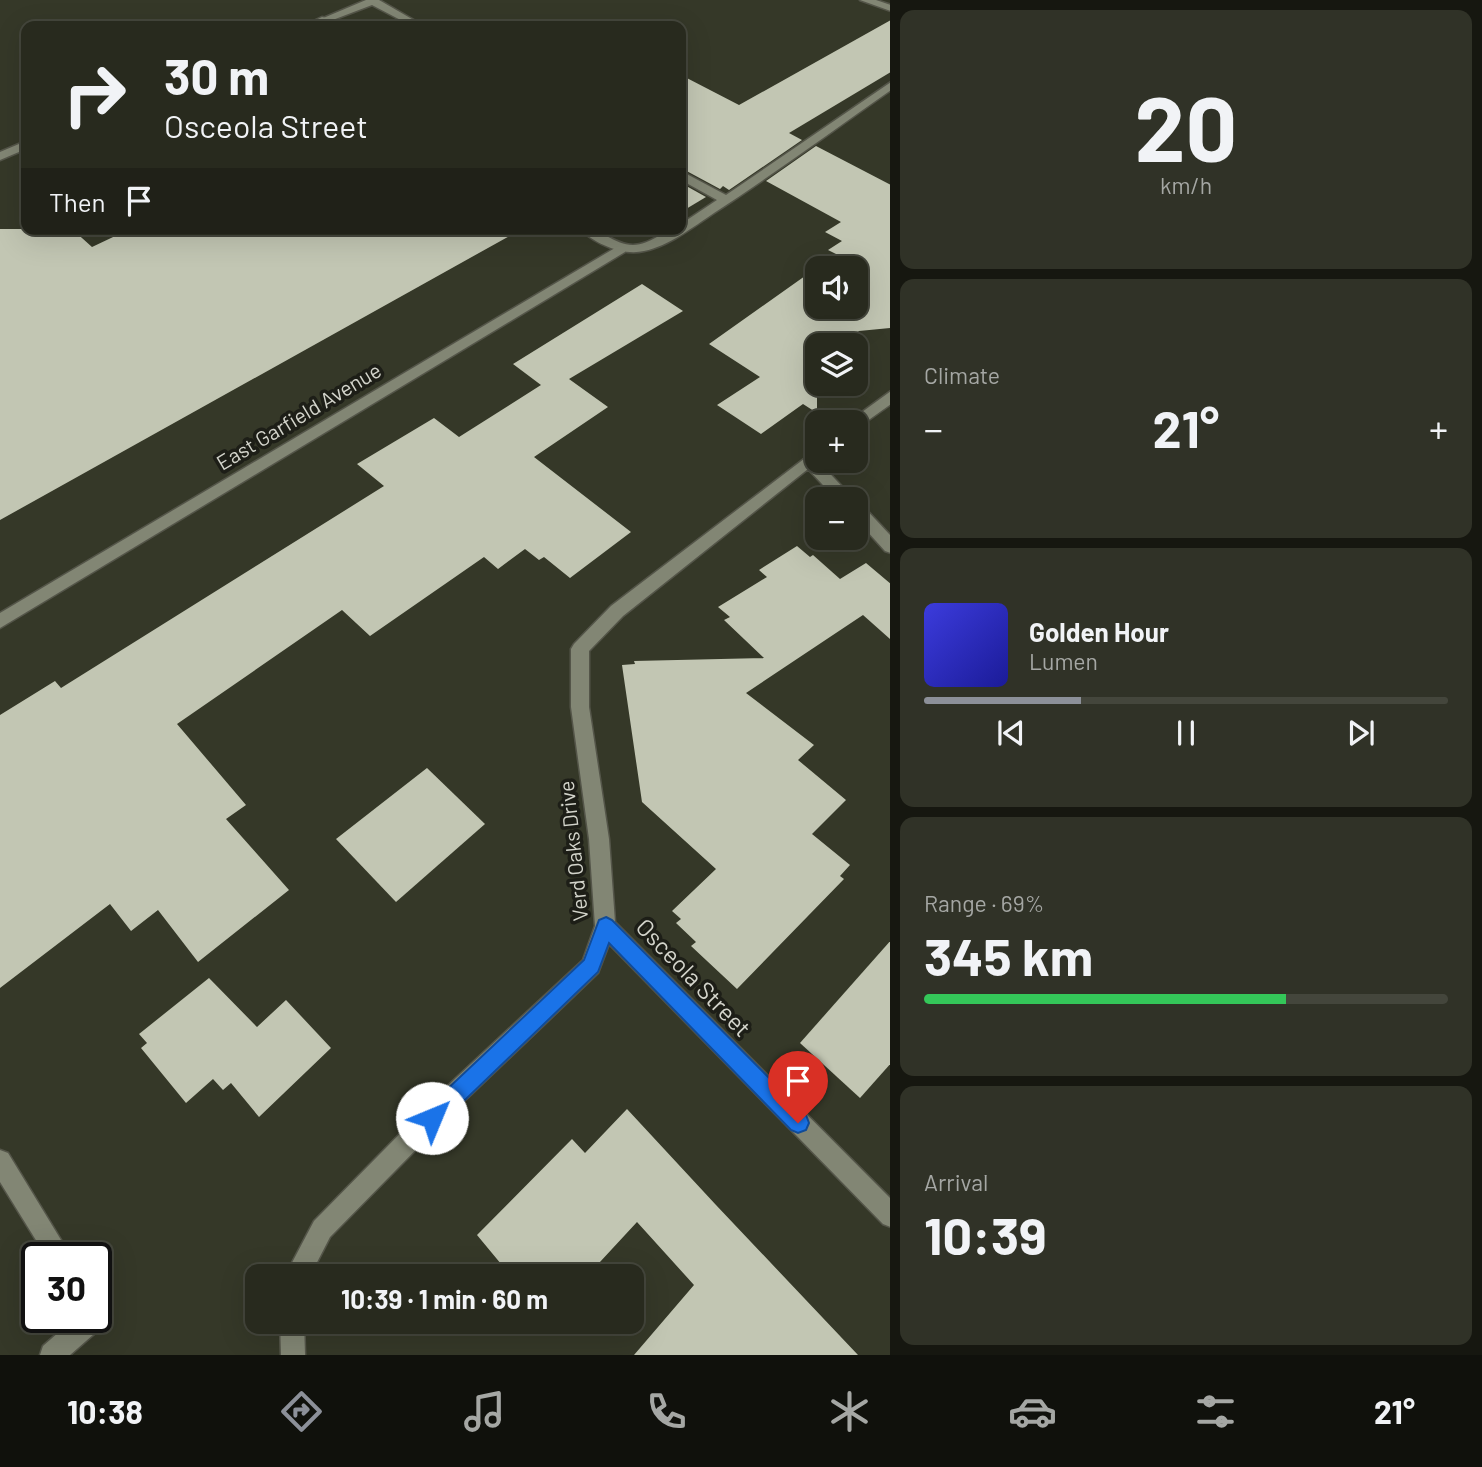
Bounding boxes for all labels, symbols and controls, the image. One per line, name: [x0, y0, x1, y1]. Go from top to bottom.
text: 30 m: [164, 46, 269, 105]
icon: right: [49, 49, 140, 140]
text: 20: [1135, 71, 1237, 180]
text: Osceola Street: [164, 106, 368, 144]
text: km/h: [1160, 171, 1212, 199]
icon: arrive: [120, 182, 158, 220]
text: Then: [49, 186, 106, 217]
map controls: [805, 256, 868, 550]
button: sound: [805, 256, 868, 319]
button: layers: [805, 333, 868, 396]
street label: East Garfield Avenue: [211, 357, 385, 475]
text: Climate: [924, 361, 1000, 389]
text: 21°: [1153, 396, 1219, 458]
text: −: [924, 405, 943, 451]
text: +: [1429, 405, 1448, 451]
button: +: [805, 410, 868, 473]
button: −: [805, 487, 868, 550]
text: Golden Hour: [1029, 616, 1169, 647]
text: Lumen: [1029, 647, 1098, 675]
icon: previous: [992, 714, 1030, 752]
icon: pause: [1167, 714, 1205, 752]
icon: next: [1342, 714, 1380, 752]
street label: Verd Oaks Drive: [553, 780, 592, 923]
text: Range · 69%: [924, 889, 1044, 917]
street label: Osceola Street: [631, 912, 758, 1042]
text: 345 km: [924, 924, 1093, 986]
pin: [768, 1051, 828, 1123]
icon: arrive: [779, 1062, 817, 1100]
position arrow: [395, 1081, 469, 1155]
text: Arrival: [924, 1168, 988, 1196]
text: 10:39: [924, 1203, 1047, 1265]
speed limit sign: 30: [21, 1242, 112, 1333]
text: 10:39 · 1 min · 60 m: [341, 1283, 548, 1314]
icon: directions: [277, 1387, 326, 1436]
icon: music: [460, 1387, 509, 1436]
icon: phone: [642, 1387, 691, 1436]
icon: climate: [825, 1387, 874, 1436]
icon: car: [1008, 1387, 1057, 1436]
icon: filters: [1191, 1387, 1240, 1436]
text: 10:38: [67, 1392, 143, 1430]
text: 21°: [1374, 1392, 1415, 1430]

